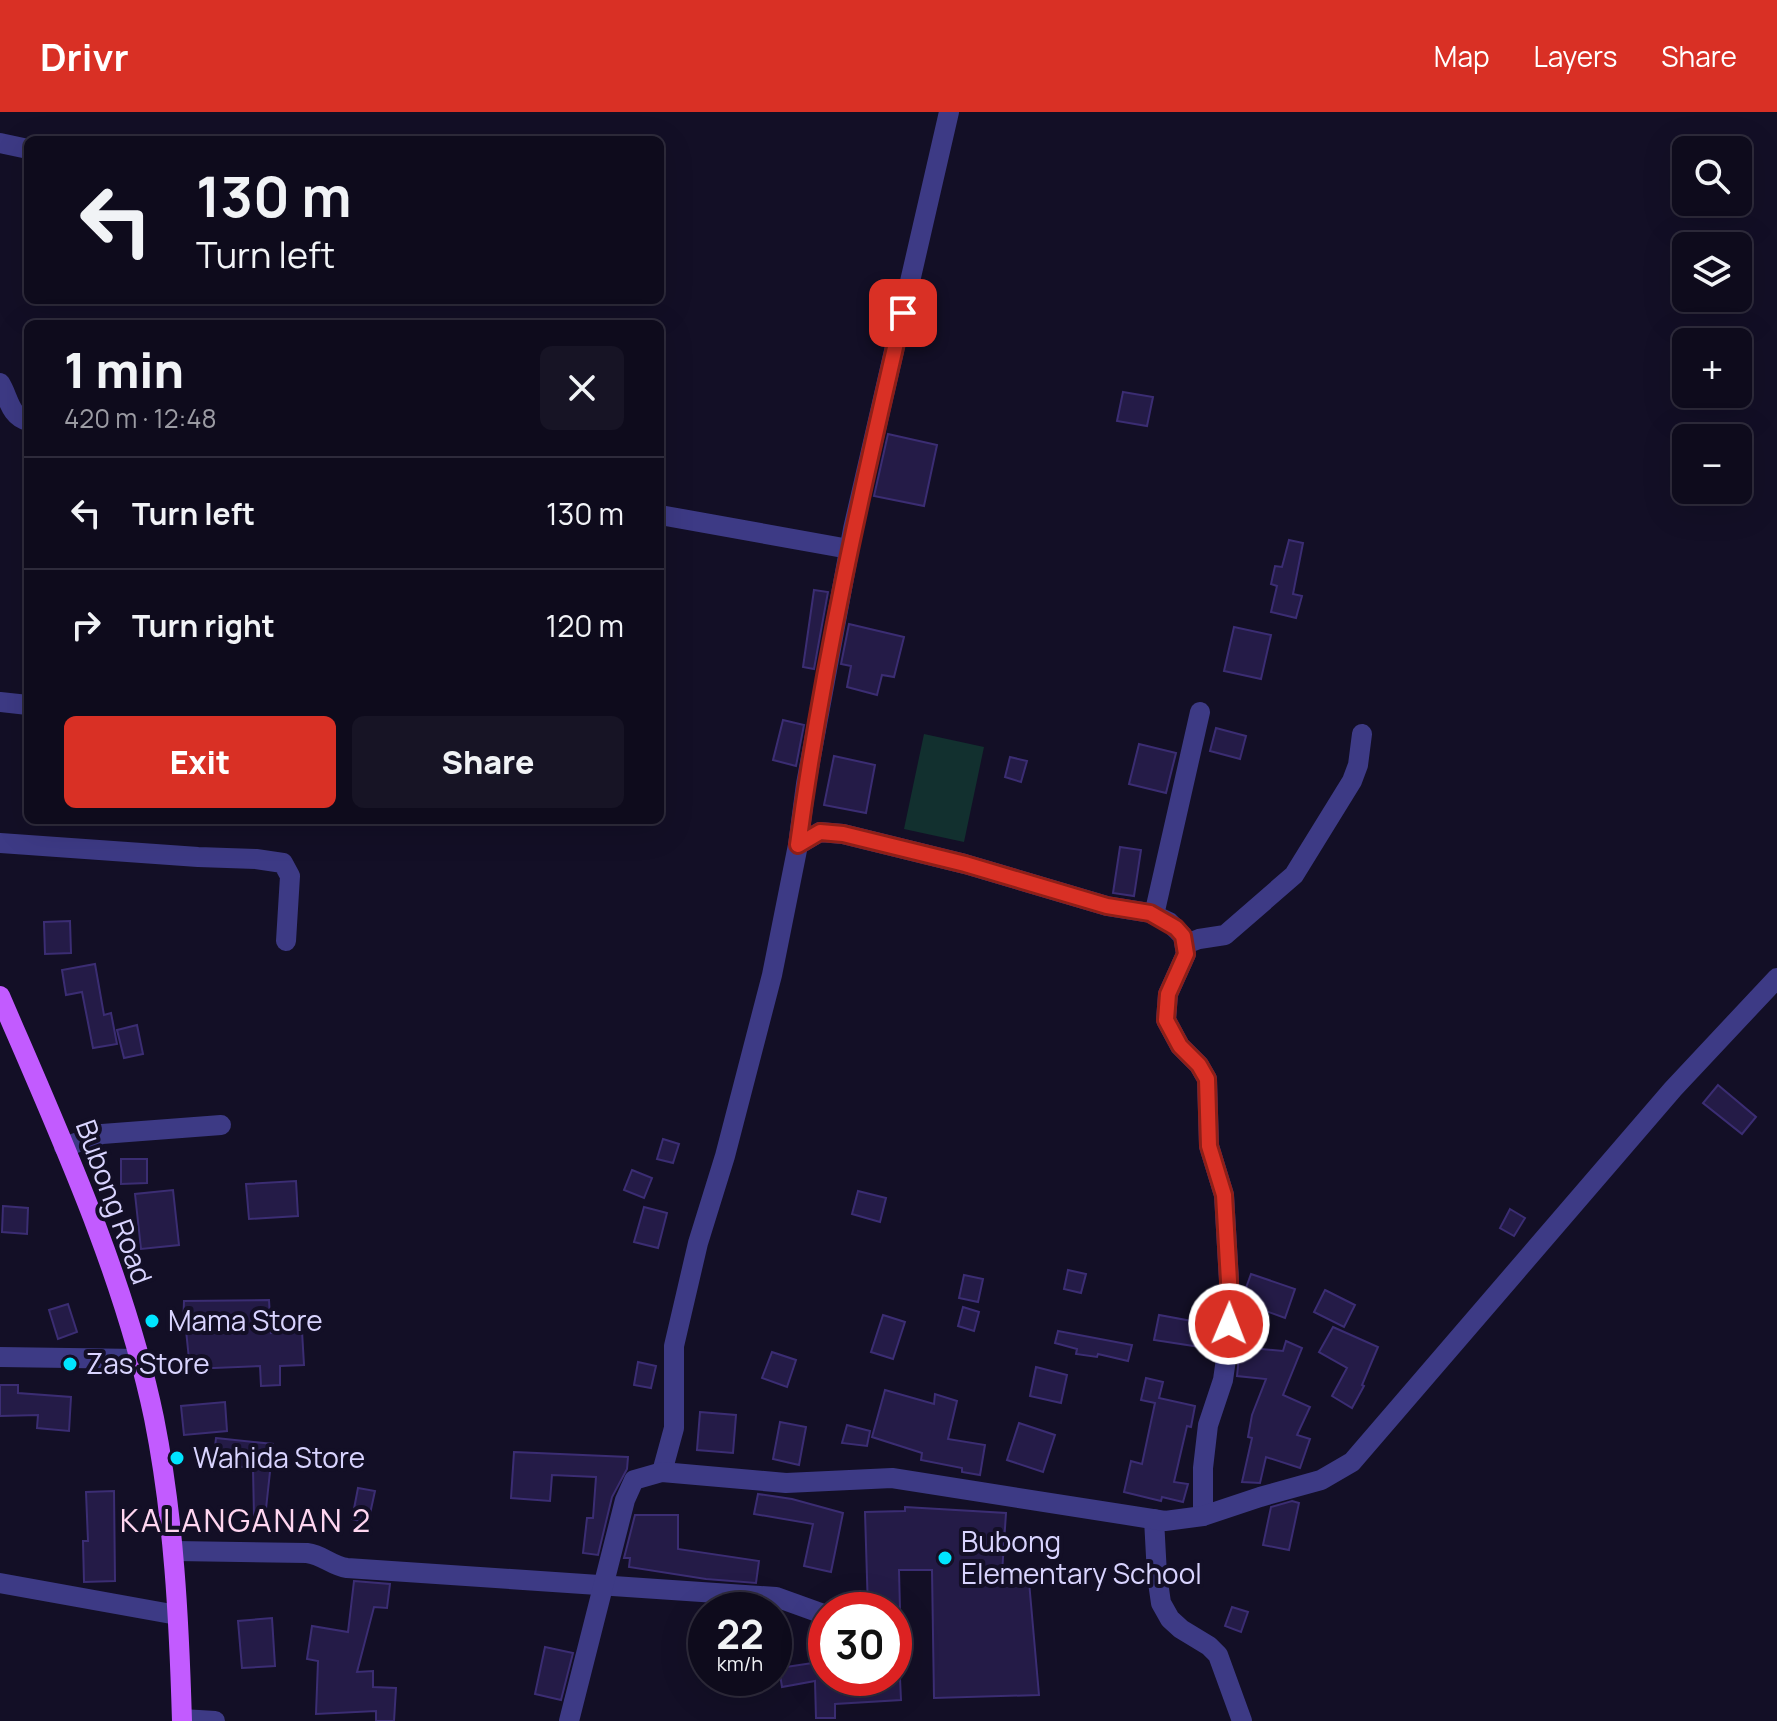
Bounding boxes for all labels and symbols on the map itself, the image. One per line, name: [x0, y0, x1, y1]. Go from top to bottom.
pin: [869, 279, 937, 347]
street label: Bubong Road: [68, 1114, 162, 1289]
position arrow: [1187, 1282, 1271, 1366]
place label: Mama Store: [168, 1301, 323, 1339]
marker: Mama Store: [143, 1312, 161, 1330]
place label: Zas Store: [86, 1344, 210, 1382]
marker: Zas Store: [61, 1355, 79, 1373]
place label: Wahida Store: [193, 1438, 365, 1476]
marker: Wahida Store: [168, 1449, 186, 1467]
district label: KALANGANAN 2: [120, 1498, 372, 1542]
place label: Bubong Elementary School: [961, 1522, 1202, 1592]
marker: Bubong Elementary School: [936, 1549, 954, 1567]
speed limit sign: 30: [808, 1592, 912, 1696]

